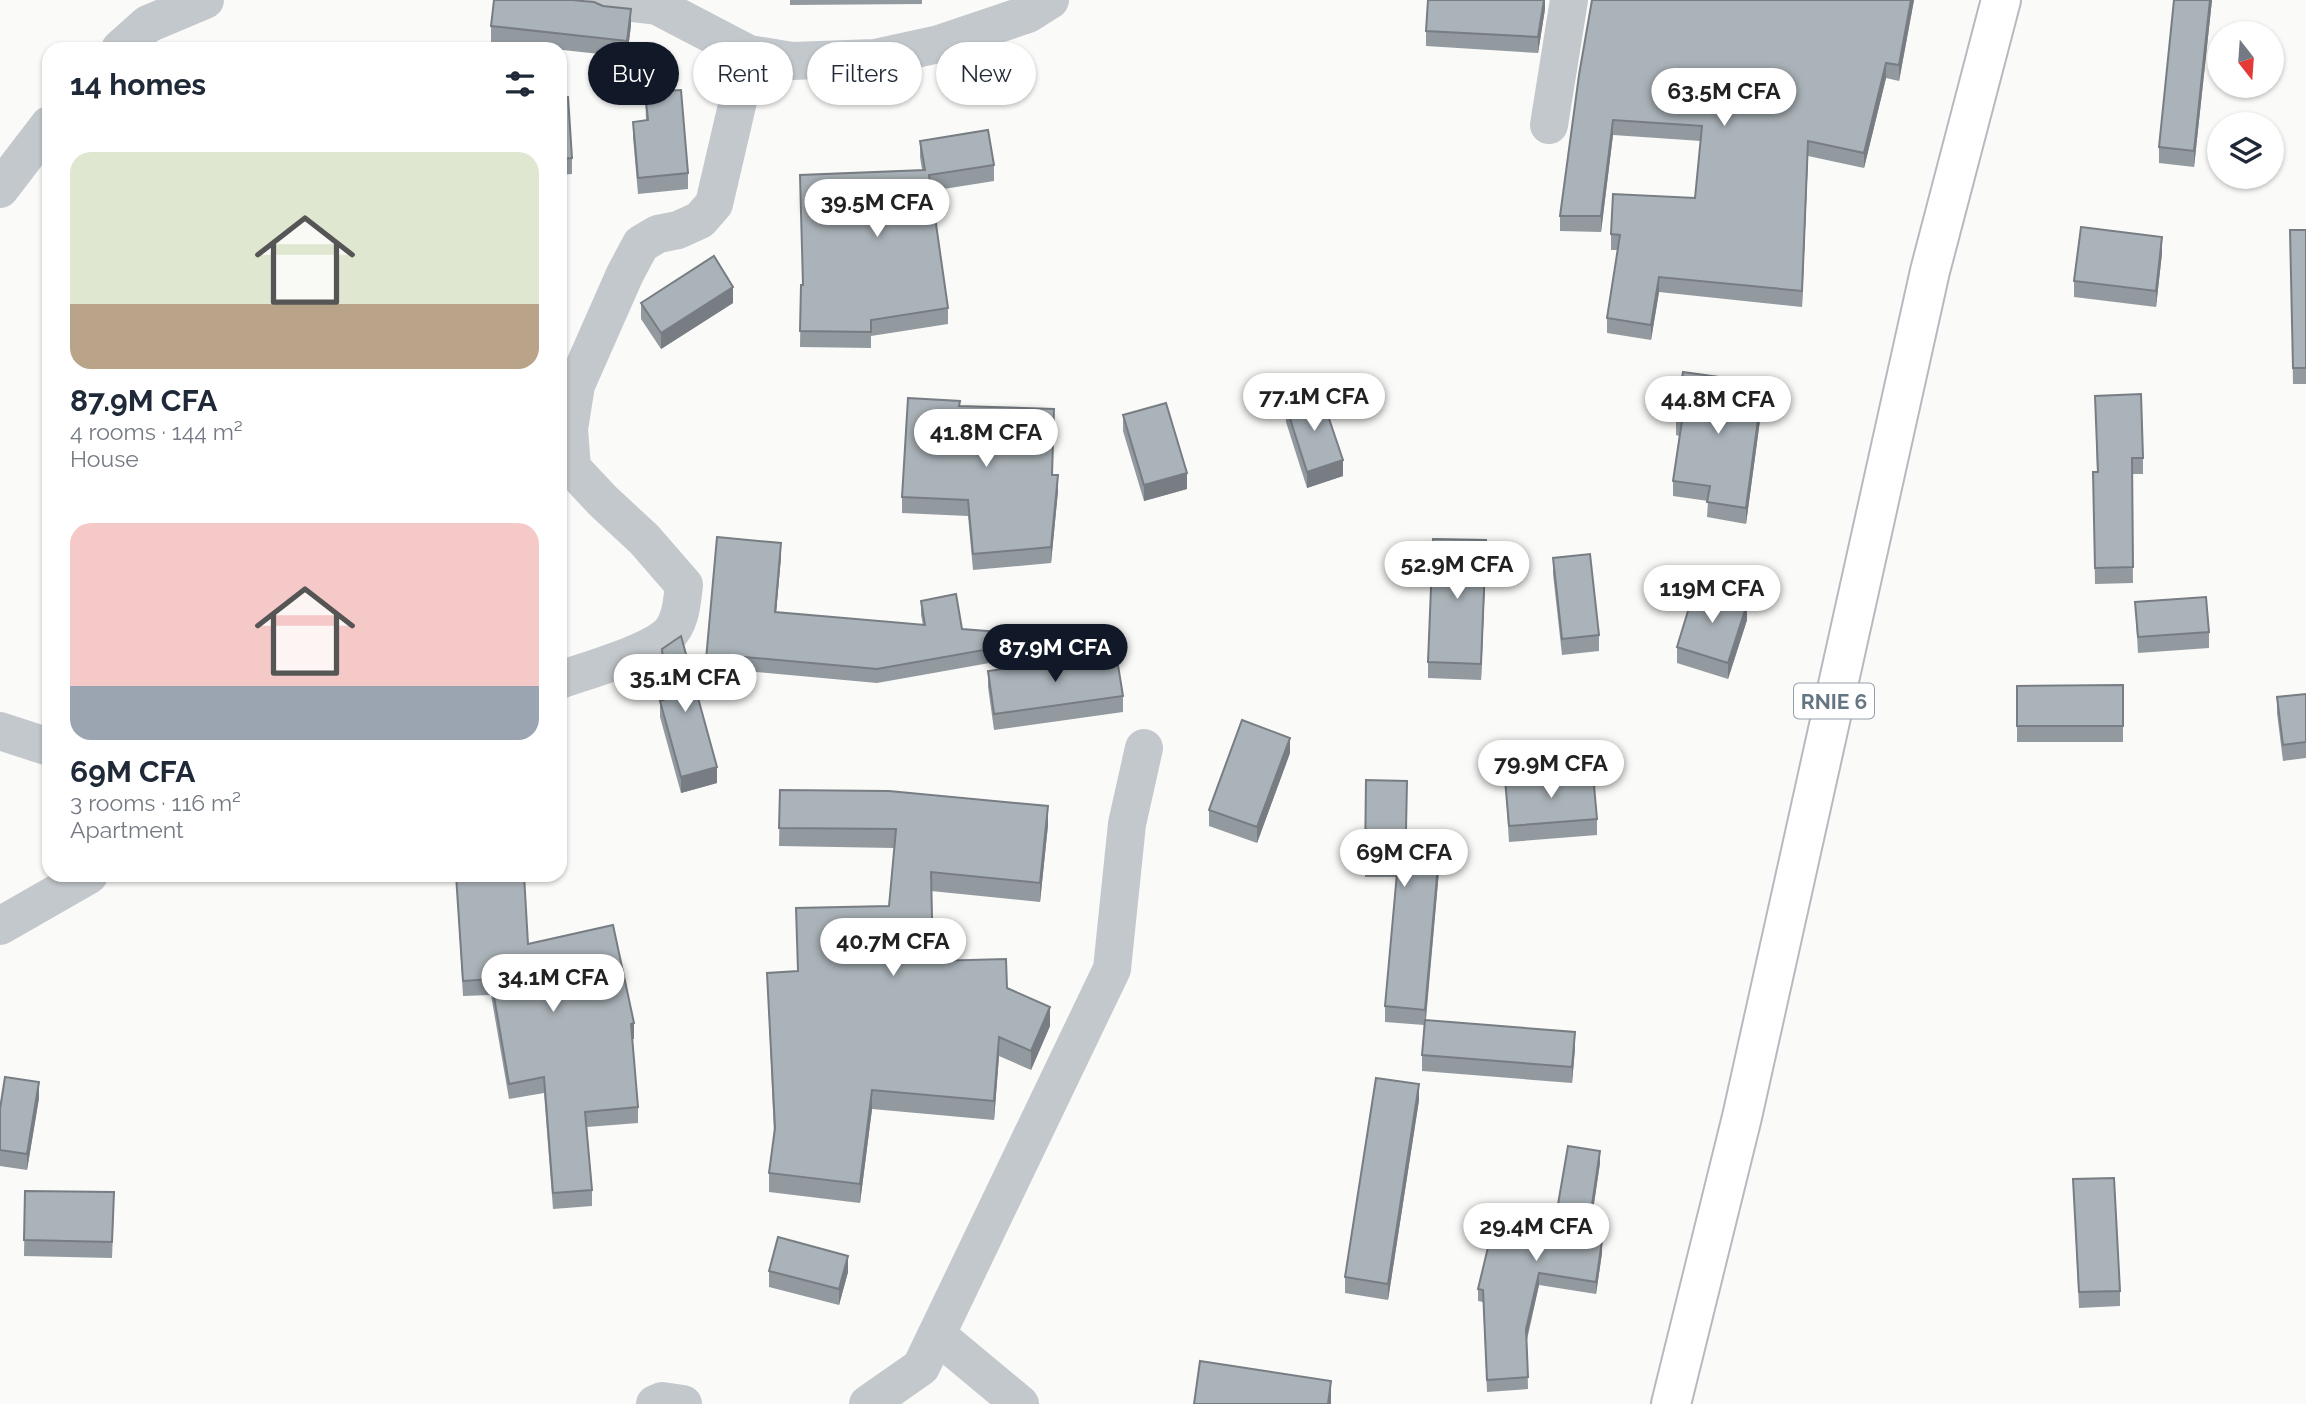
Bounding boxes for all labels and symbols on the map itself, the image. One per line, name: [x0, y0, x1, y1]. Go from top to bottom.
north arrow: [2207, 21, 2284, 98]
pin: 63.5M CFA: [1644, 68, 1804, 128]
pin: 39.5M CFA: [797, 180, 957, 239]
pin: 77.1M CFA: [1234, 374, 1394, 433]
pin: 44.8M CFA: [1638, 376, 1798, 436]
pin: 41.8M CFA: [906, 410, 1066, 469]
pin: 52.9M CFA: [1377, 542, 1537, 601]
pin: 119M CFA: [1640, 566, 1784, 625]
pin: 87.9M CFA: [975, 624, 1135, 684]
pin: 35.1M CFA: [605, 654, 765, 714]
road number: RNIE 6: [1794, 684, 1874, 718]
pin: 79.9M CFA: [1471, 740, 1631, 800]
pin: 69M CFA: [1339, 830, 1469, 889]
pin: 40.7M CFA: [813, 918, 973, 978]
pin: 34.1M CFA: [473, 954, 633, 1014]
pin: 29.4M CFA: [1456, 1204, 1616, 1263]

